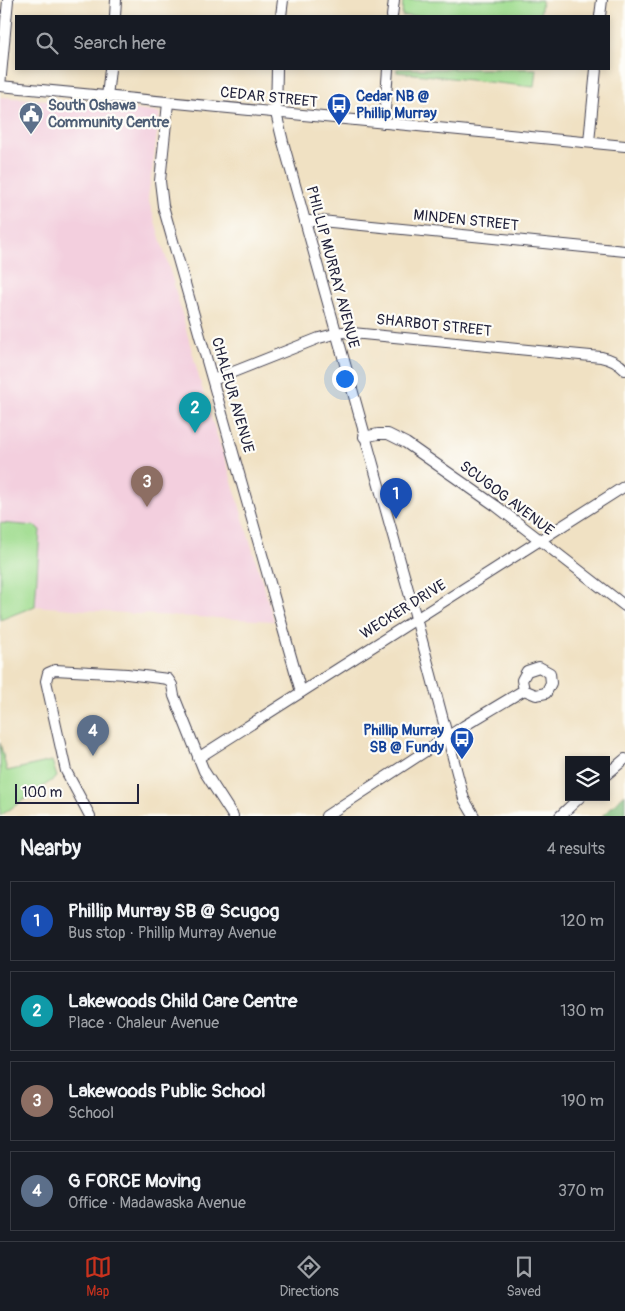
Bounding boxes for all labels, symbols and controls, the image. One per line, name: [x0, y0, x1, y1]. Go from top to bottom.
search box: [15, 15, 610, 70]
icon: search: [33, 29, 61, 57]
text: Search here: [73, 31, 166, 55]
street label: CEDAR STREET: [219, 83, 319, 112]
place label: Cedar NB @ Phillip Murray: [356, 87, 437, 123]
bus stop icon: Cedar NB @ Phillip Murray: [326, 92, 352, 126]
place label: South Oshawa Community Centre: [48, 96, 170, 132]
public building icon: South Oshawa Community Centre: [18, 101, 44, 135]
street label: PHILLIP MURRAY AVENUE: [302, 184, 363, 351]
street label: MINDEN STREET: [412, 206, 520, 235]
street label: SHARBOT STREET: [375, 310, 493, 341]
street label: CHALEUR AVENUE: [207, 335, 258, 455]
your location: [332, 366, 358, 392]
pin: 2: [179, 392, 211, 433]
street label: SCUGOG AVENUE: [456, 457, 558, 540]
pin: 3: [131, 466, 163, 507]
pin: 1: [380, 478, 412, 519]
street label: WECKER DRIVE: [357, 575, 450, 643]
pin: 4: [77, 715, 109, 756]
place label: Phillip Murray SB @ Fundy: [363, 721, 445, 757]
bus stop icon: Phillip Murray SB @ Fundy: [449, 726, 475, 760]
map controls: [565, 756, 610, 801]
button: layers: [565, 756, 610, 801]
scale bar: [15, 781, 139, 804]
text: 100 m: [22, 784, 62, 801]
text: Nearby: [20, 835, 81, 862]
text: 4 results: [547, 839, 605, 859]
text: Phillip Murray SB @ Scugog: [68, 899, 279, 923]
text: 1: [34, 911, 40, 931]
text: 120 m: [560, 911, 604, 931]
text: Bus stop · Phillip Murray Avenue: [68, 923, 277, 943]
text: Lakewoods Child Care Centre: [68, 989, 297, 1013]
text: 2: [33, 1001, 41, 1021]
text: 130 m: [560, 1001, 604, 1021]
text: Place · Chaleur Avenue: [68, 1013, 219, 1033]
text: Lakewoods Public School: [68, 1079, 266, 1103]
text: 3: [33, 1091, 41, 1111]
text: 190 m: [561, 1091, 604, 1111]
text: School: [68, 1103, 114, 1123]
text: G FORCE Moving: [68, 1169, 201, 1193]
text: 4: [32, 1181, 42, 1201]
text: 370 m: [558, 1181, 604, 1201]
text: Office · Madawaska Avenue: [68, 1193, 246, 1213]
tab: Map: [84, 1253, 112, 1300]
tab: Directions: [279, 1253, 339, 1300]
tab: Saved: [506, 1253, 541, 1300]

